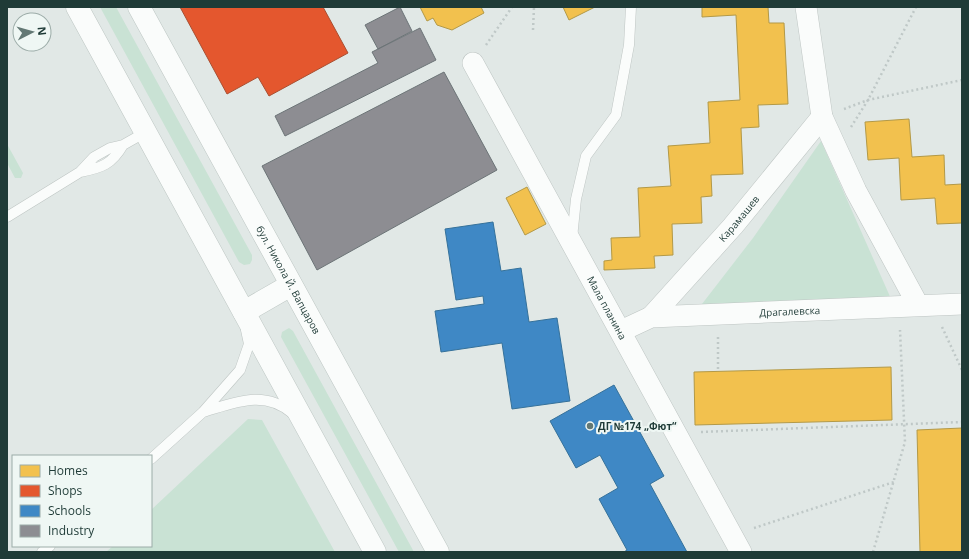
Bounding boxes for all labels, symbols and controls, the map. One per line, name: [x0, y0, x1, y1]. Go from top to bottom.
north arrow: [12, 12, 52, 52]
text: N: [35, 26, 50, 36]
street label: Карамашев: [715, 192, 762, 245]
street label: бул. Никола Й. Вапцаров: [253, 223, 324, 337]
street label: Мала планина: [584, 273, 630, 342]
street label: Драгалевска: [759, 303, 821, 319]
place label: ДГ №174 „Фют“: [598, 419, 677, 433]
marker: ДГ №174 „Фют“: [585, 421, 595, 431]
legend: [12, 455, 152, 547]
text: Homes: [48, 462, 88, 479]
text: Shops: [48, 482, 83, 499]
text: Schools: [48, 502, 91, 519]
text: Industry: [48, 522, 95, 539]

